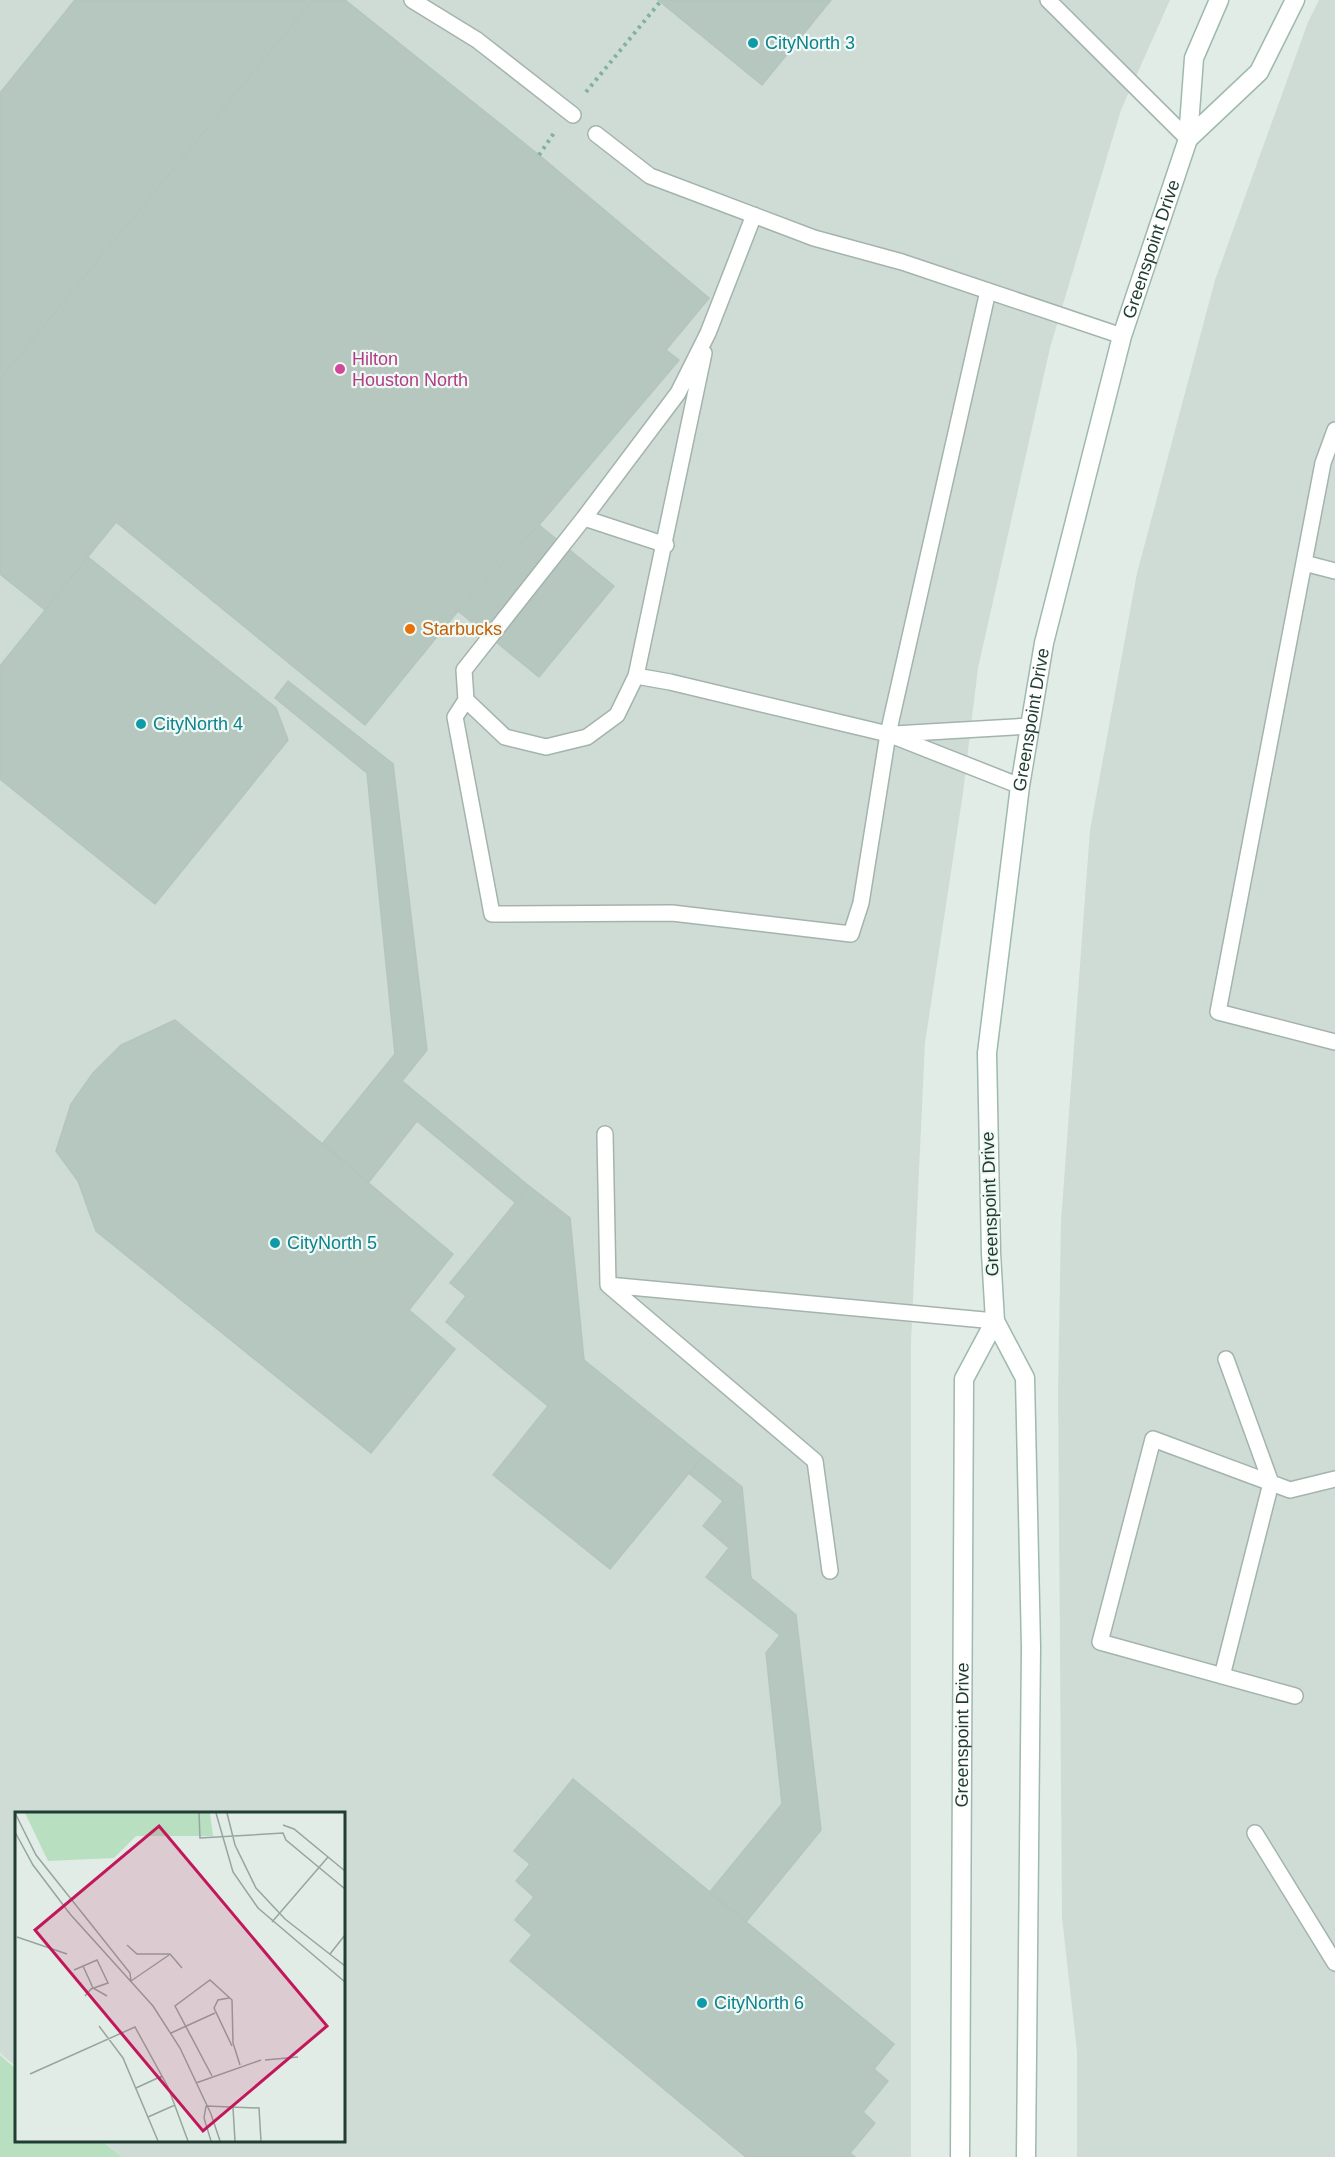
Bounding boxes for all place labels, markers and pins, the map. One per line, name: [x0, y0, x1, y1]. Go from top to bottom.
place label: CityNorth 3: [765, 33, 855, 53]
marker: CityNorth 3: [746, 36, 760, 50]
place label: Hilton Houston North: [352, 349, 468, 390]
marker: Hilton Houston North: [333, 362, 347, 376]
place label: Starbucks: [422, 619, 502, 639]
marker: Starbucks: [403, 622, 417, 636]
place label: CityNorth 4: [153, 714, 243, 734]
marker: CityNorth 4: [134, 717, 148, 731]
place label: CityNorth 5: [287, 1233, 377, 1253]
marker: CityNorth 5: [268, 1236, 282, 1250]
place label: CityNorth 6: [714, 1993, 804, 2013]
marker: CityNorth 6: [695, 1996, 709, 2010]

